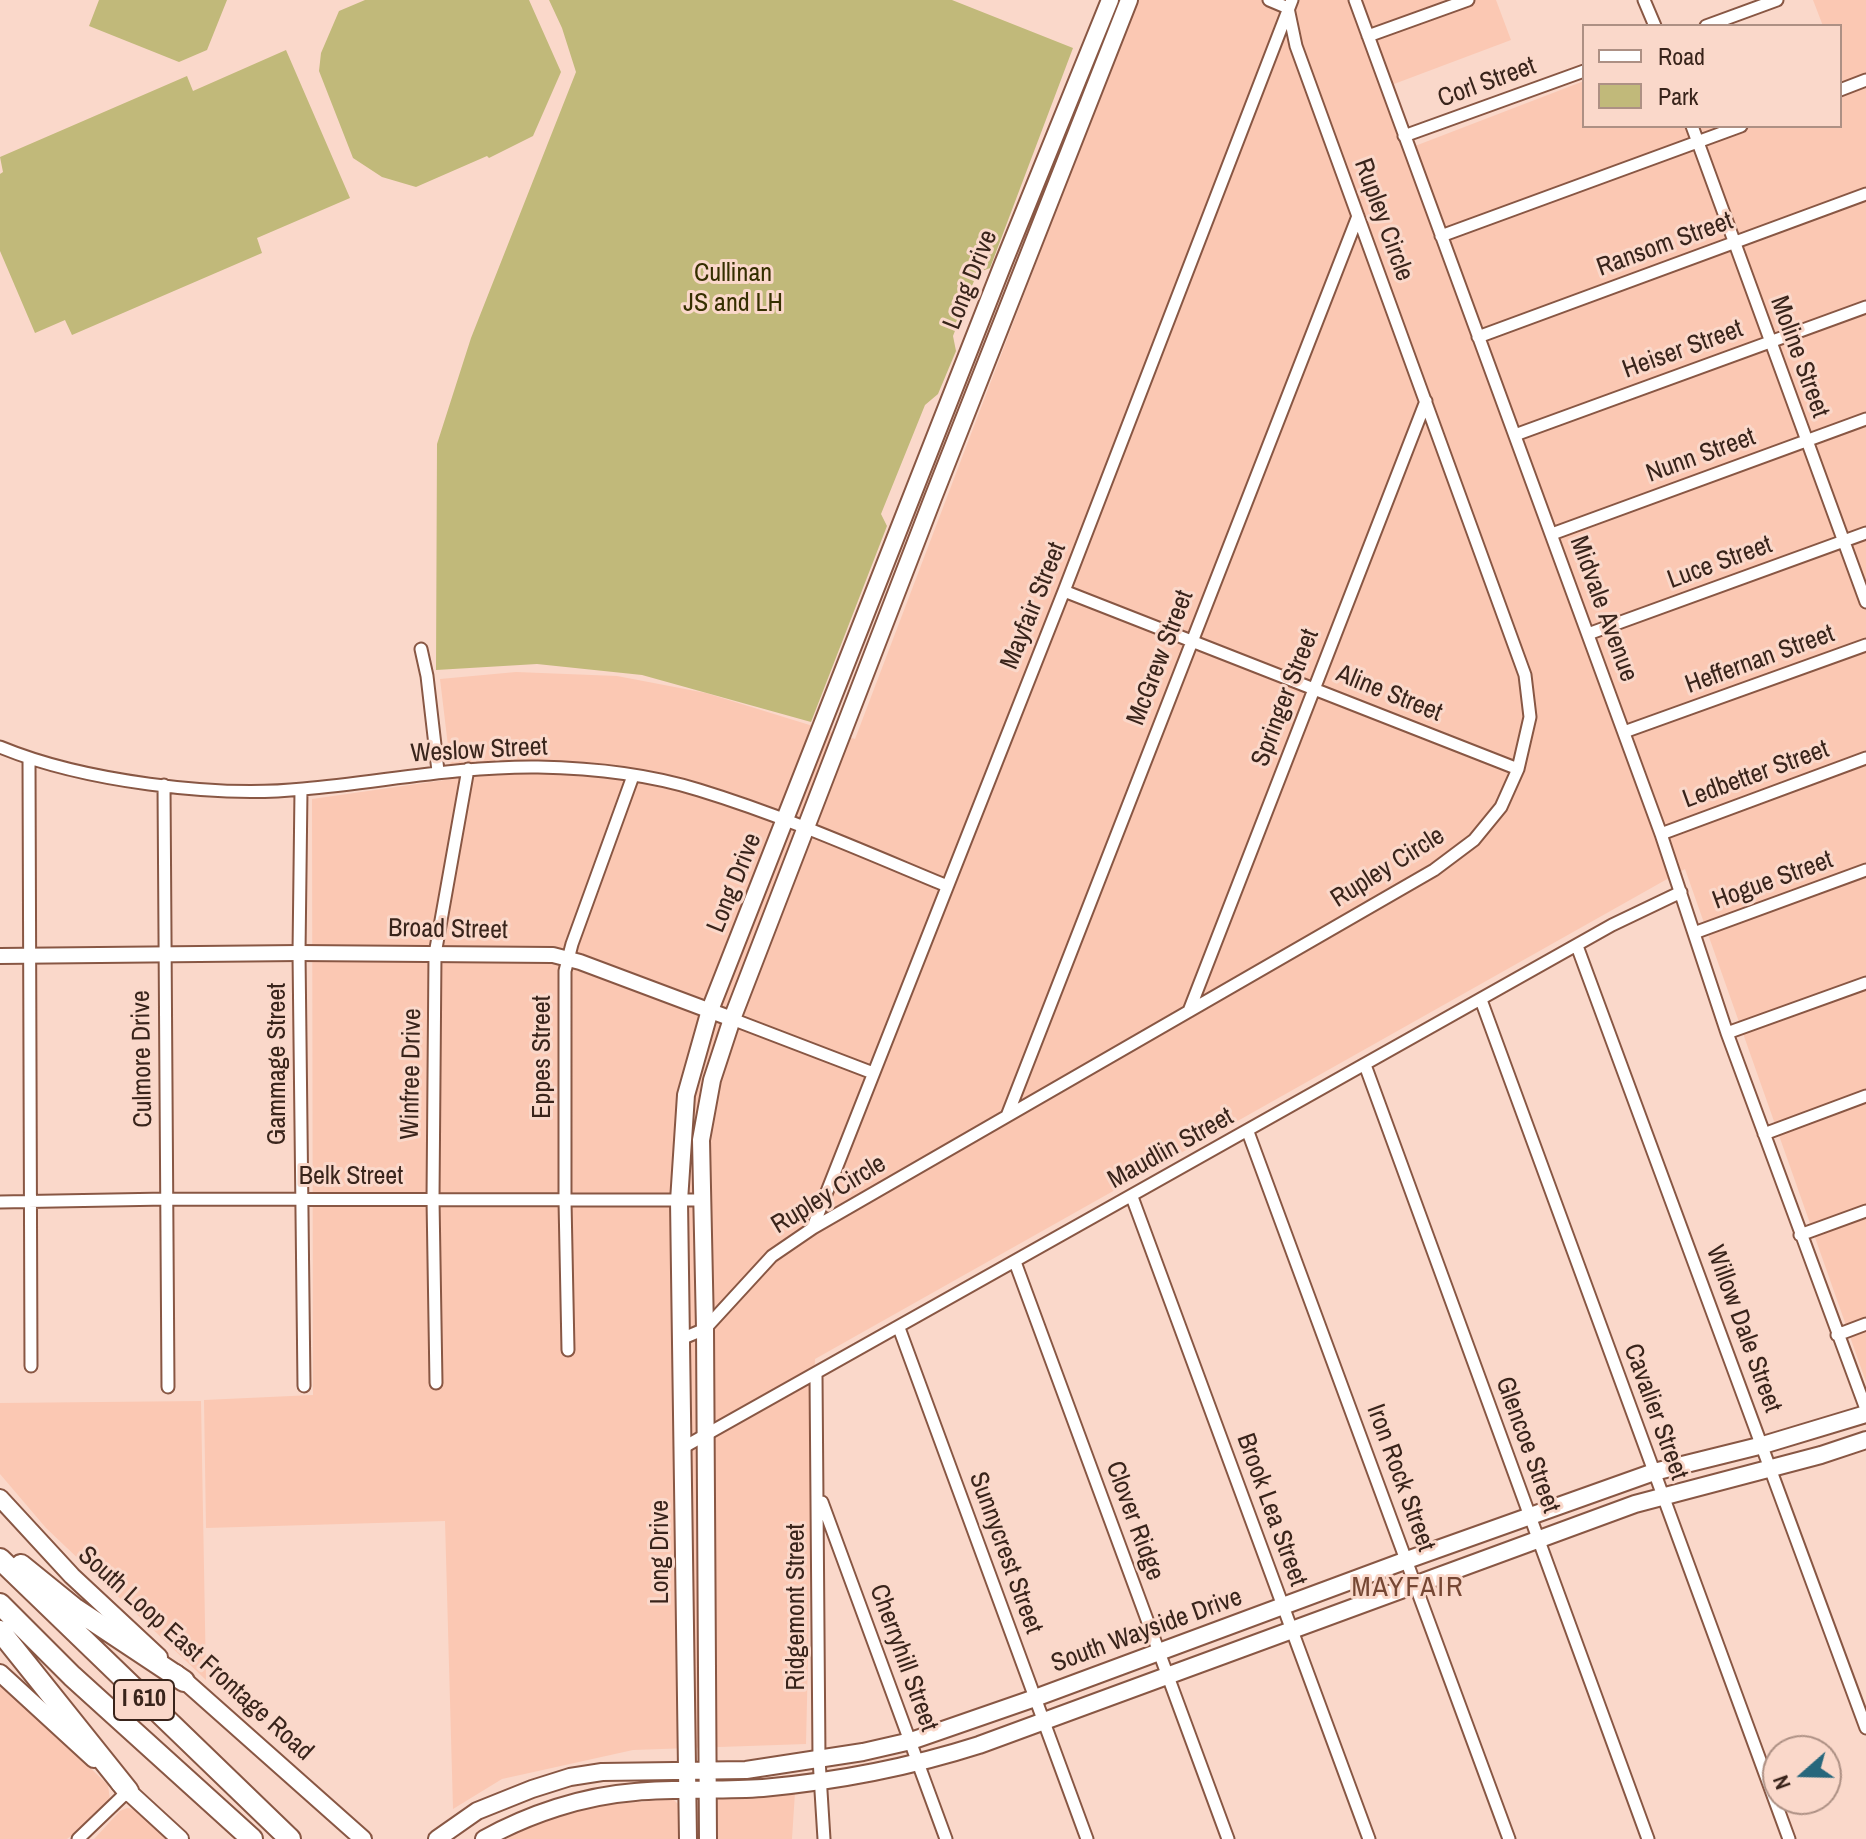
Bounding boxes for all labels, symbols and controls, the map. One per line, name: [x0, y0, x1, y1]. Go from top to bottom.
legend: [1582, 24, 1842, 128]
text: Road: [1658, 40, 1705, 72]
street label: Corl Street: [1434, 51, 1540, 115]
text: Park: [1658, 80, 1698, 112]
street label: Rupley Circle: [1346, 155, 1420, 285]
street label: Ransom Street: [1593, 206, 1737, 284]
street label: Long Drive: [937, 226, 1005, 334]
park label: Cullinan JS and LH: [683, 258, 783, 320]
street label: Moline Street: [1763, 292, 1835, 422]
street label: Heiser Street: [1619, 314, 1747, 386]
street label: Nunn Street: [1642, 422, 1760, 490]
street label: Luce Street: [1663, 530, 1777, 596]
street label: Midvale Avenue: [1562, 532, 1644, 686]
street label: Mayfair Street: [994, 538, 1074, 674]
street label: McGrew Street: [1121, 586, 1201, 730]
street label: Heffernan Street: [1681, 619, 1839, 701]
street label: Springer Street: [1246, 625, 1326, 771]
street label: Aline Street: [1332, 659, 1446, 729]
street label: Weslow Street: [410, 732, 548, 770]
street label: Ledbetter Street: [1679, 734, 1833, 816]
street label: Rupley Circle: [1325, 821, 1451, 915]
street label: Long Drive: [701, 829, 769, 937]
street label: Hogue Street: [1709, 845, 1837, 917]
street label: Broad Street: [388, 913, 508, 947]
street label: Gammage Street: [262, 983, 294, 1145]
street label: Culmore Drive: [126, 990, 160, 1128]
street label: Eppes Street: [527, 995, 559, 1119]
street label: Winfree Drive: [395, 1008, 429, 1140]
street label: Maudlin Street: [1103, 1102, 1239, 1196]
street label: Rupley Circle: [766, 1149, 892, 1241]
street label: Belk Street: [299, 1161, 403, 1193]
street label: Willow Dale Street: [1698, 1241, 1788, 1417]
street label: Cavalier Street: [1616, 1340, 1694, 1484]
street label: Glencoe Street: [1488, 1373, 1566, 1517]
street label: Iron Rock Street: [1359, 1400, 1441, 1556]
street label: Brook Lea Street: [1229, 1429, 1313, 1591]
street label: Clover Ridge: [1098, 1457, 1170, 1585]
street label: Sunnycrest Street: [961, 1468, 1049, 1638]
street label: Long Drive: [645, 1500, 677, 1604]
street label: Ridgemont Street: [781, 1523, 813, 1691]
street label: South Loop East Frontage Road: [71, 1540, 319, 1768]
district label: MAYFAIR: [1351, 1571, 1465, 1605]
street label: Cherryhill Street: [862, 1580, 944, 1736]
street label: South Wayside Drive: [1047, 1582, 1247, 1680]
road number: I 610: [114, 1680, 174, 1720]
north arrow: [1762, 1735, 1842, 1815]
text: N: [1765, 1771, 1798, 1794]

